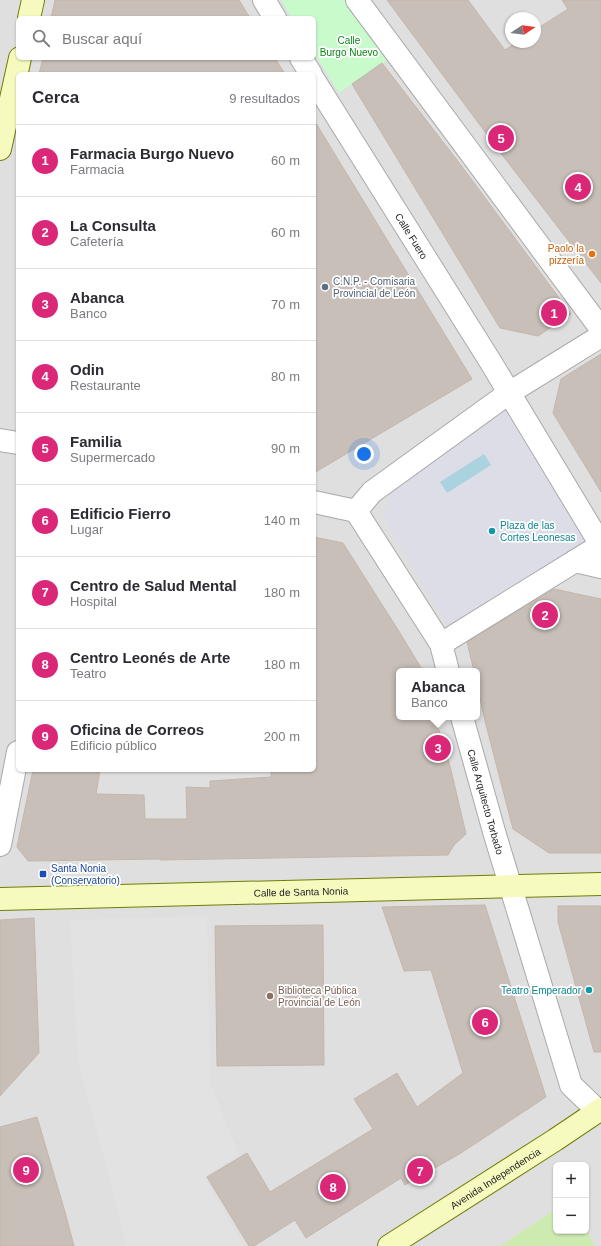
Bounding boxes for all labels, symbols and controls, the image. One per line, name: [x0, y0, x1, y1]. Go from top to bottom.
north arrow: [505, 12, 541, 48]
search box: [16, 16, 316, 60]
icon: search: [30, 27, 52, 49]
text: Buscar aquí: [62, 30, 142, 47]
park label: Calle Burgo Nuevo: [320, 35, 379, 58]
text: Cerca: [32, 88, 79, 107]
text: 9 resultados: [229, 91, 300, 106]
pin: 5: [488, 123, 514, 153]
text: Farmacia Burgo Nuevo: [70, 145, 234, 162]
text: 1: [41, 153, 49, 168]
text: 60 m: [271, 153, 300, 168]
text: Farmacia: [70, 162, 124, 177]
pin: 4: [565, 172, 591, 202]
street label: Calle Fuero: [393, 211, 430, 261]
text: La Consulta: [70, 217, 156, 234]
text: 2: [41, 225, 49, 240]
text: 60 m: [271, 225, 300, 240]
text: Cafetería: [70, 234, 123, 249]
place label: Paolo la pizzería: [548, 243, 584, 266]
marker: Paolo la pizzería: [587, 249, 597, 259]
place label: C.N.P. - Comisaria Provincial de León: [333, 276, 415, 299]
marker: C.N.P. - Comisaria Provincial de León: [320, 282, 330, 292]
text: Abanca: [70, 289, 124, 306]
text: 3: [41, 297, 49, 312]
text: 70 m: [271, 297, 300, 312]
pin: 1: [541, 298, 567, 328]
text: Banco: [70, 306, 107, 321]
text: Odin: [70, 361, 104, 378]
text: 4: [41, 369, 49, 384]
text: 80 m: [271, 369, 300, 384]
text: Restaurante: [70, 378, 141, 393]
text: Familia: [70, 433, 122, 450]
text: 5: [41, 441, 49, 456]
text: 90 m: [271, 441, 300, 456]
your location: [354, 444, 374, 464]
text: Supermercado: [70, 450, 155, 465]
text: Edificio Fierro: [70, 505, 171, 522]
text: 6: [41, 513, 49, 528]
text: 140 m: [264, 513, 300, 528]
place label: Plaza de las Cortes Leonesas: [500, 520, 576, 543]
text: Lugar: [70, 522, 103, 537]
marker: Plaza de las Cortes Leonesas: [487, 526, 497, 536]
text: Centro de Salud Mental: [70, 577, 237, 594]
text: 7: [41, 585, 49, 600]
text: 180 m: [264, 585, 300, 600]
text: Hospital: [70, 594, 117, 609]
pin: 2: [532, 600, 558, 630]
text: Centro Leonés de Arte: [70, 649, 230, 666]
text: 8: [41, 657, 49, 672]
text: 180 m: [264, 657, 300, 672]
text: Teatro: [70, 666, 106, 681]
popup: [396, 668, 480, 720]
text: Abanca: [411, 678, 465, 695]
text: Banco: [411, 695, 448, 710]
text: Oficina de Correos: [70, 721, 204, 738]
text: 9: [41, 729, 49, 744]
text: 200 m: [264, 729, 300, 744]
pin: 3: [425, 733, 451, 763]
text: Edificio público: [70, 738, 157, 753]
street label: Calle Arquitecto Torbado: [466, 748, 506, 856]
place label: Santa Nonia (Conservatorio): [51, 863, 120, 886]
marker: Santa Nonia (Conservatorio): [38, 869, 48, 879]
street label: Calle de Santa Nonia: [253, 885, 349, 898]
place label: Biblioteca Pública Provincial de León: [278, 985, 360, 1008]
place label: Teatro Emperador: [501, 985, 582, 996]
marker: Teatro Emperador: [584, 985, 594, 995]
marker: Biblioteca Pública Provincial de León: [265, 991, 275, 1001]
pin: 6: [472, 1007, 498, 1037]
street label: Avenida Independencia: [448, 1145, 543, 1211]
pin: 9: [13, 1155, 39, 1185]
pin: 7: [407, 1156, 433, 1186]
map controls: [553, 1162, 589, 1234]
button: +: [553, 1162, 589, 1198]
pin: 8: [320, 1172, 346, 1202]
button: −: [553, 1198, 589, 1234]

